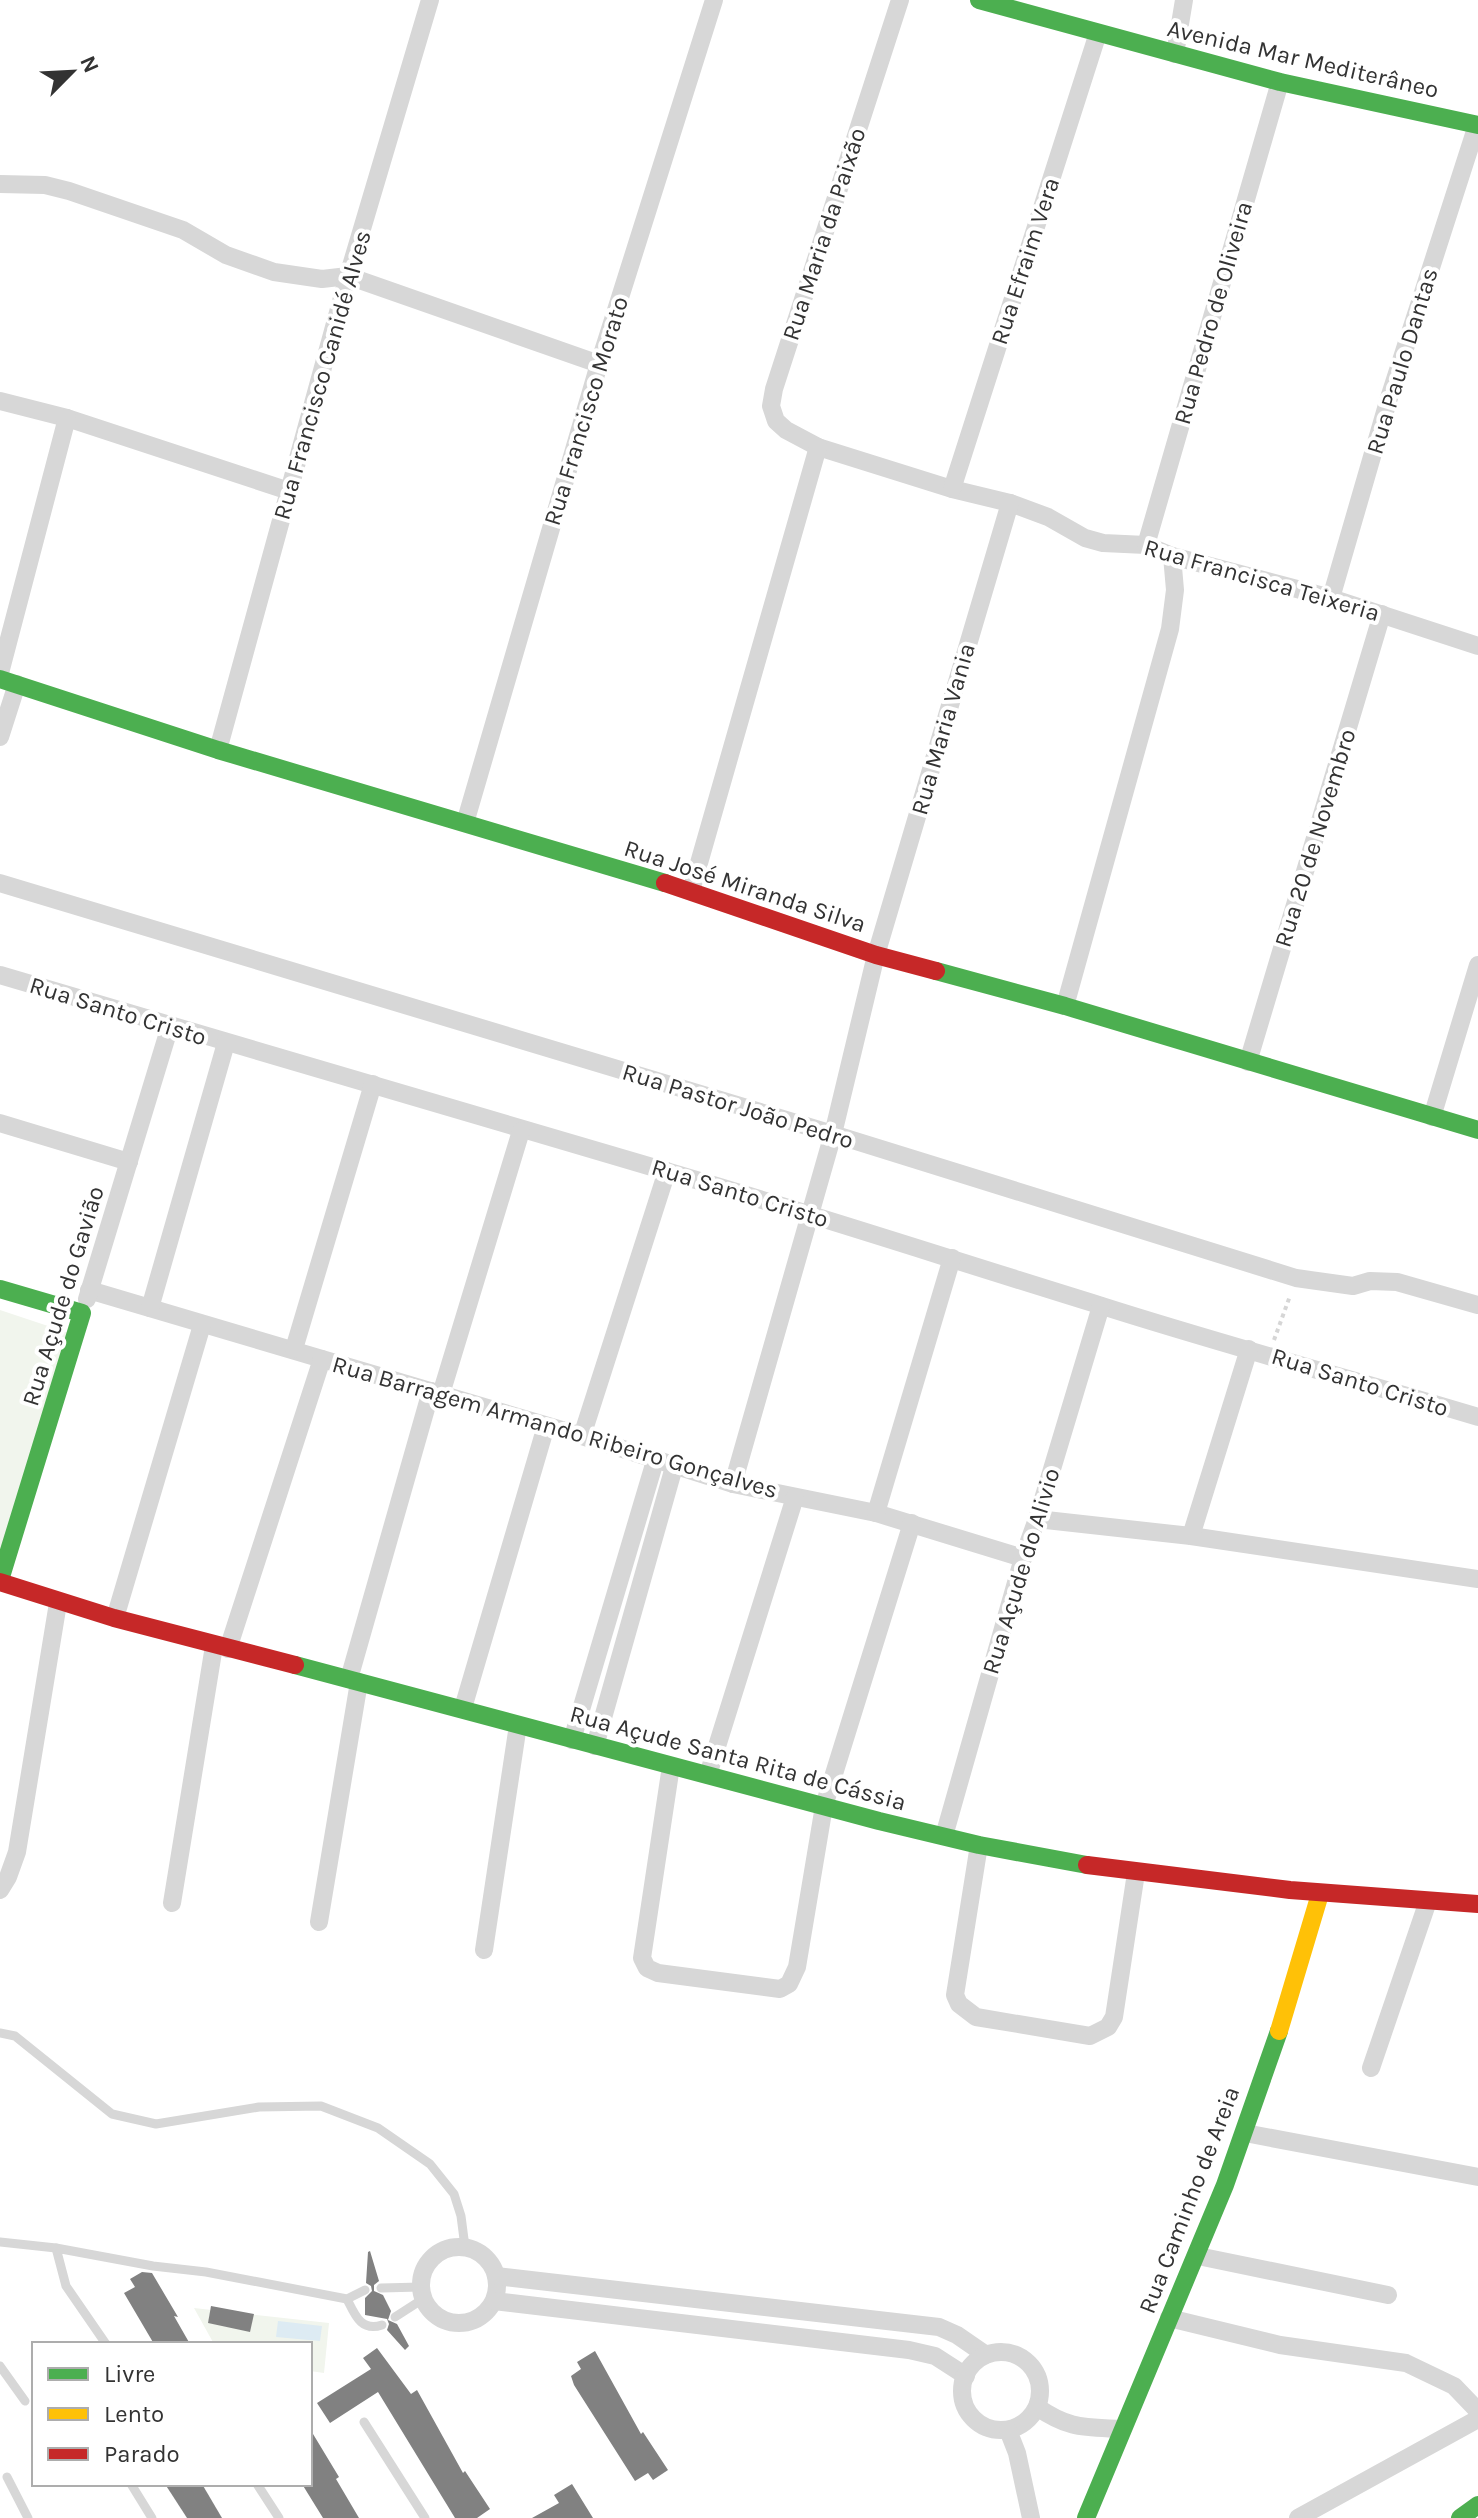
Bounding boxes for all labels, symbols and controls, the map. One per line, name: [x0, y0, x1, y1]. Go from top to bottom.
street label: Avenida Mar Mediterâneo: [1165, 14, 1441, 104]
north arrow: [32, 32, 112, 112]
text: N: [74, 52, 104, 77]
street label: Rua Maria da Paixão: [776, 124, 872, 344]
street label: Rua Efraim Vera: [985, 174, 1065, 348]
street label: Rua Pedro de Oliveira: [1168, 198, 1258, 428]
street label: Rua Francisco Canidé Alves: [267, 227, 377, 523]
street label: Rua Paulo Dantas: [1360, 265, 1444, 457]
street label: Rua Francisco Morato: [538, 293, 634, 529]
street label: Rua Francisca Teixeria: [1141, 533, 1383, 627]
street label: Rua Maria Vania: [905, 640, 981, 818]
street label: Rua 20 de Novembro: [1268, 726, 1362, 950]
street label: Rua José Miranda Silva: [621, 834, 869, 938]
street label: Rua Santo Cristo: [26, 971, 210, 1051]
street label: Rua Pastor João Pedro: [619, 1057, 857, 1155]
street label: Rua Santo Cristo: [648, 1153, 832, 1233]
street label: Rua Açude do Gavião: [16, 1183, 110, 1409]
street label: Rua Santo Cristo: [1268, 1342, 1452, 1422]
street label: Rua Barragem Armando Ribeiro Gonçalves: [329, 1350, 781, 1504]
street label: Rua Açude do Alivio: [976, 1465, 1066, 1677]
street label: Rua Açude Santa Rita de Cássia: [567, 1700, 909, 1816]
street label: Rua Caminho de Areia: [1133, 2083, 1245, 2317]
legend: [32, 2342, 312, 2486]
text: Livre: [104, 2360, 155, 2388]
text: Lento: [104, 2400, 164, 2428]
text: Parado: [104, 2440, 180, 2468]

